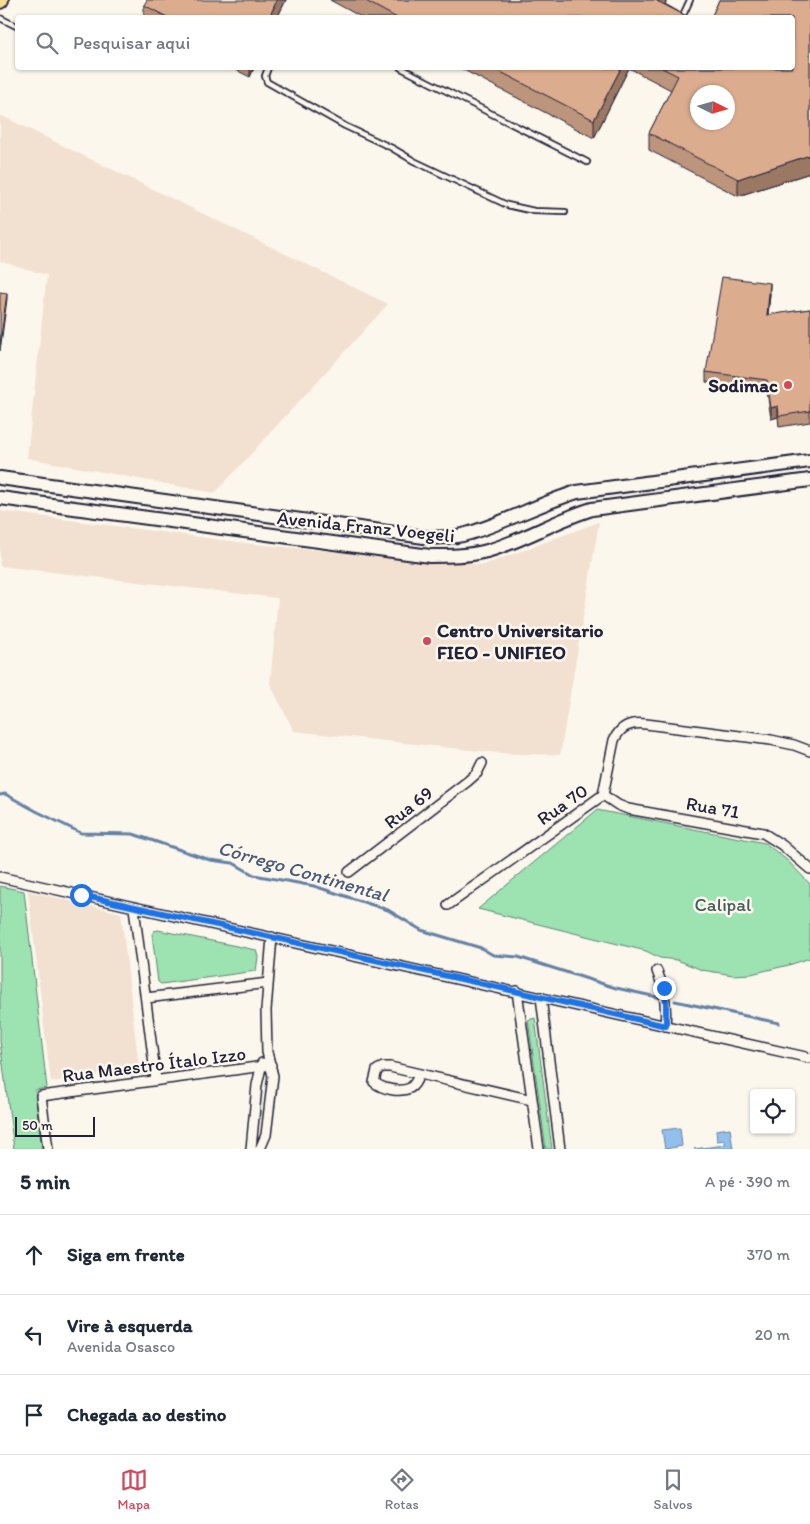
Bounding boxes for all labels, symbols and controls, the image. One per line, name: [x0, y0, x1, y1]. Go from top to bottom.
search box: [15, 15, 795, 70]
icon: search: [33, 29, 61, 57]
text: Pesquisar aqui: [73, 31, 190, 54]
north arrow: [690, 85, 735, 130]
place label: Sodimac: [708, 374, 778, 397]
marker: Sodimac: [782, 379, 794, 391]
street label: Avenida Franz Voegeli: [276, 506, 456, 547]
place label: Centro Universitario FIEO - UNIFIEO: [437, 619, 604, 664]
marker: Centro Universitario FIEO - UNIFIEO: [421, 635, 433, 647]
street label: Rua 70: [532, 779, 592, 830]
street label: Rua 69: [379, 781, 437, 834]
street label: Rua 71: [684, 791, 742, 824]
water label: Córrego Continental: [215, 835, 392, 907]
route start: [70, 884, 93, 907]
park label: Calipal: [695, 893, 752, 916]
route end: [653, 977, 676, 1000]
street label: Rua Maestro Ítalo Izzo: [61, 1042, 247, 1087]
map controls: [750, 1089, 795, 1134]
button: locate: [750, 1089, 795, 1134]
scale bar: [15, 1114, 95, 1137]
text: 50 m: [22, 1117, 53, 1134]
text: 5 min: [20, 1169, 70, 1194]
text: A pé · 390 m: [705, 1172, 790, 1191]
icon: ahead: [20, 1241, 48, 1269]
text: Siga em frente: [67, 1243, 185, 1266]
text: 370 m: [746, 1245, 790, 1264]
text: Vire à esquerda: [67, 1314, 193, 1337]
icon: left: [20, 1321, 48, 1349]
text: 20 m: [755, 1325, 790, 1344]
text: Avenida Osasco: [67, 1337, 175, 1356]
icon: arrive: [20, 1401, 48, 1429]
text: Chegada ao destino: [67, 1403, 226, 1426]
tab: Mapa: [117, 1466, 150, 1513]
tab: Rotas: [385, 1466, 419, 1513]
tab: Salvos: [654, 1466, 693, 1513]

